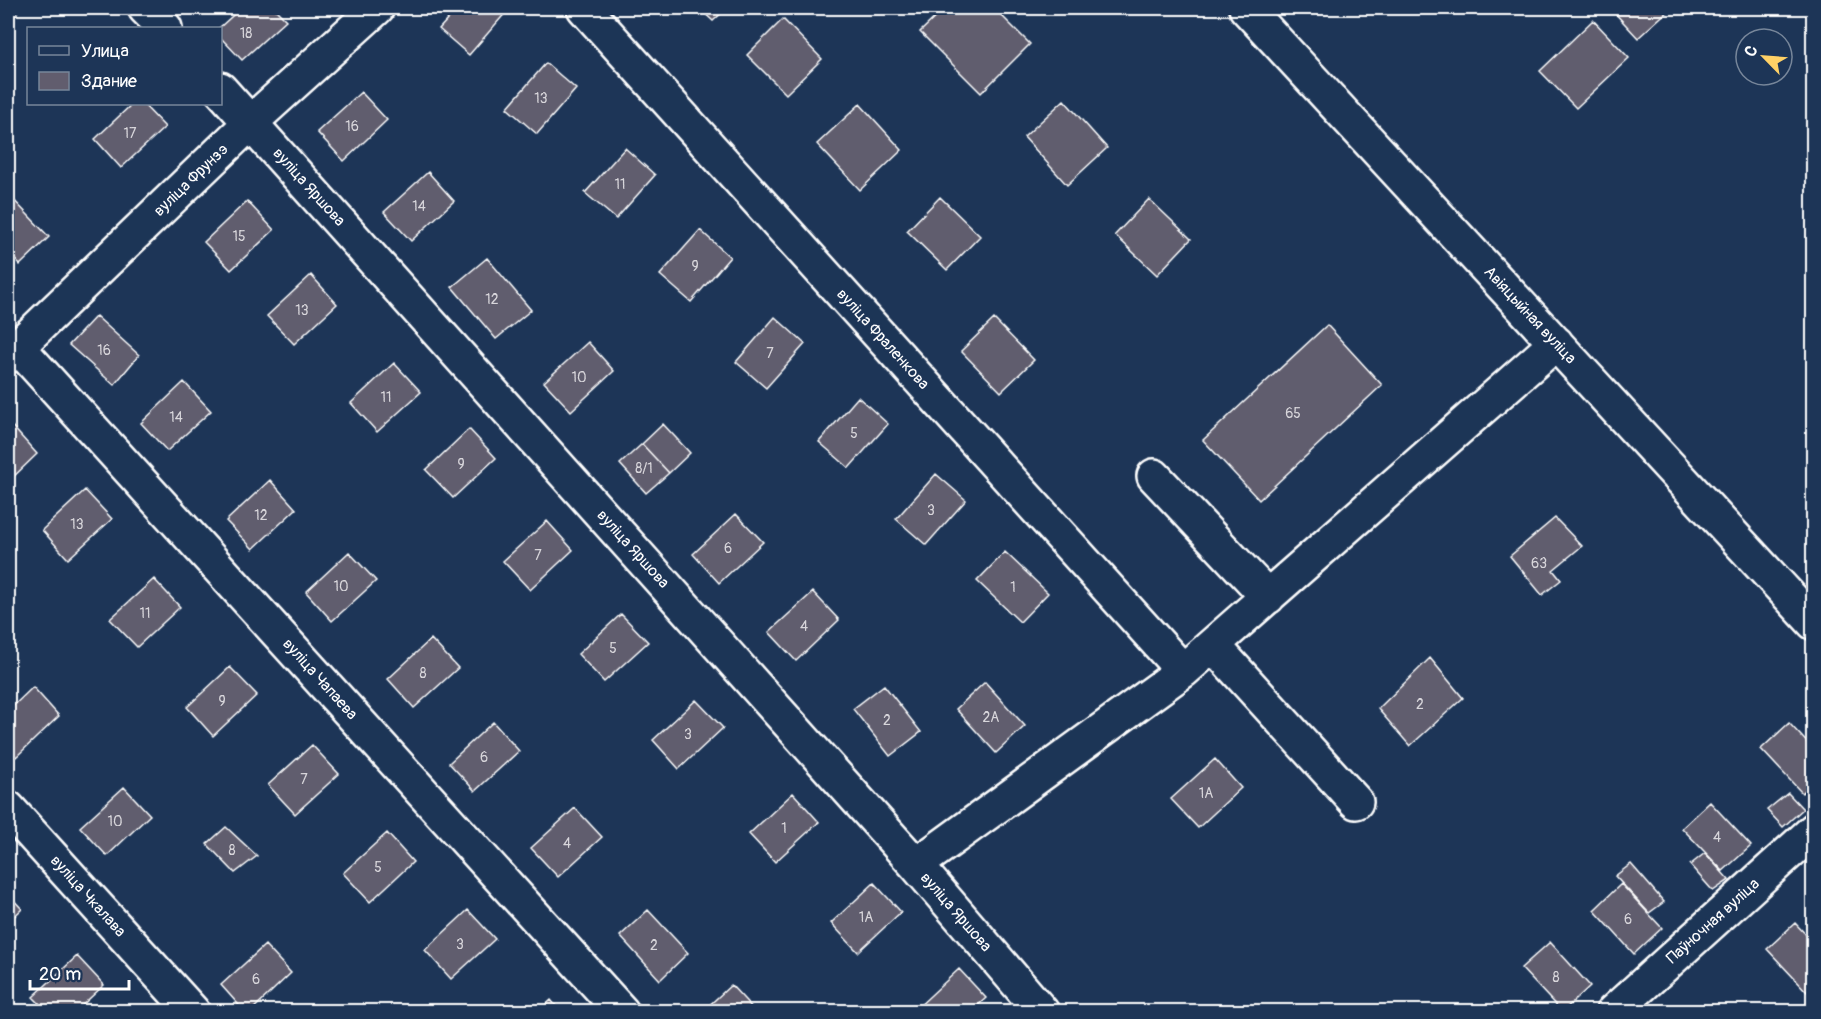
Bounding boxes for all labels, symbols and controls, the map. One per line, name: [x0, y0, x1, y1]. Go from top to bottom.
house number: 18: [240, 25, 252, 42]
legend: [27, 27, 222, 105]
north arrow: [1734, 27, 1794, 87]
text: Улица: [81, 40, 129, 63]
text: С: [1740, 42, 1763, 60]
text: Здание: [81, 70, 137, 93]
house number: 13: [534, 90, 548, 107]
house number: 16: [345, 118, 359, 135]
house number: 17: [124, 125, 137, 142]
street label: вуліца Фрунзэ: [149, 139, 233, 221]
street label: вуліца Яршова: [268, 144, 350, 230]
house number: 11: [615, 176, 625, 193]
house number: 14: [412, 198, 426, 215]
house number: 15: [232, 228, 246, 245]
house number: 9: [691, 258, 699, 275]
street label: Авіяцыйная вуліца: [1480, 262, 1580, 368]
street label: вуліца Фраленкова: [832, 284, 934, 394]
house number: 12: [485, 291, 499, 308]
house number: 13: [295, 302, 309, 319]
house number: 16: [97, 342, 111, 359]
house number: 7: [766, 345, 774, 362]
house number: 10: [571, 369, 587, 386]
house number: 11: [381, 389, 391, 406]
house number: 65: [1285, 405, 1301, 422]
house number: 14: [169, 409, 183, 426]
house number: 5: [850, 425, 858, 442]
house number: 9: [457, 456, 465, 473]
house number: 8/1: [635, 460, 653, 477]
house number: 3: [927, 502, 935, 519]
street label: вуліца Яршова: [592, 506, 674, 592]
house number: 12: [254, 507, 268, 524]
house number: 13: [70, 516, 84, 533]
house number: 6: [724, 540, 732, 557]
house number: 7: [534, 547, 542, 564]
house number: 63: [1531, 555, 1547, 572]
house number: 10: [333, 578, 349, 595]
house number: 1: [1010, 579, 1016, 596]
house number: 11: [140, 605, 150, 622]
house number: 4: [800, 618, 808, 635]
street label: вуліца Чапаева: [278, 634, 362, 724]
house number: 5: [609, 640, 617, 657]
house number: 8: [419, 665, 427, 682]
house number: 9: [218, 693, 226, 710]
house number: 2: [1416, 696, 1424, 713]
house number: 2А: [983, 709, 999, 726]
house number: 2: [883, 712, 891, 729]
house number: 3: [684, 726, 692, 743]
house number: 6: [480, 749, 488, 766]
house number: 7: [300, 771, 308, 788]
house number: 1А: [1199, 785, 1213, 802]
house number: 10: [107, 813, 123, 830]
house number: 1: [781, 820, 787, 837]
house number: 4: [1713, 829, 1721, 846]
house number: 4: [563, 835, 571, 852]
house number: 8: [228, 842, 236, 859]
street label: вуліца Чкалава: [46, 851, 130, 941]
house number: 5: [374, 859, 382, 876]
street label: вуліца Яршова: [916, 868, 996, 956]
street label: Паўночная вуліца: [1662, 874, 1764, 968]
house number: 1А: [859, 909, 873, 926]
house number: 6: [1624, 911, 1632, 928]
house number: 3: [456, 936, 464, 953]
house number: 2: [650, 937, 658, 954]
scale bar: [30, 953, 129, 991]
text: 20 m: [39, 963, 81, 986]
house number: 8: [1552, 969, 1560, 986]
house number: 6: [252, 971, 260, 988]

